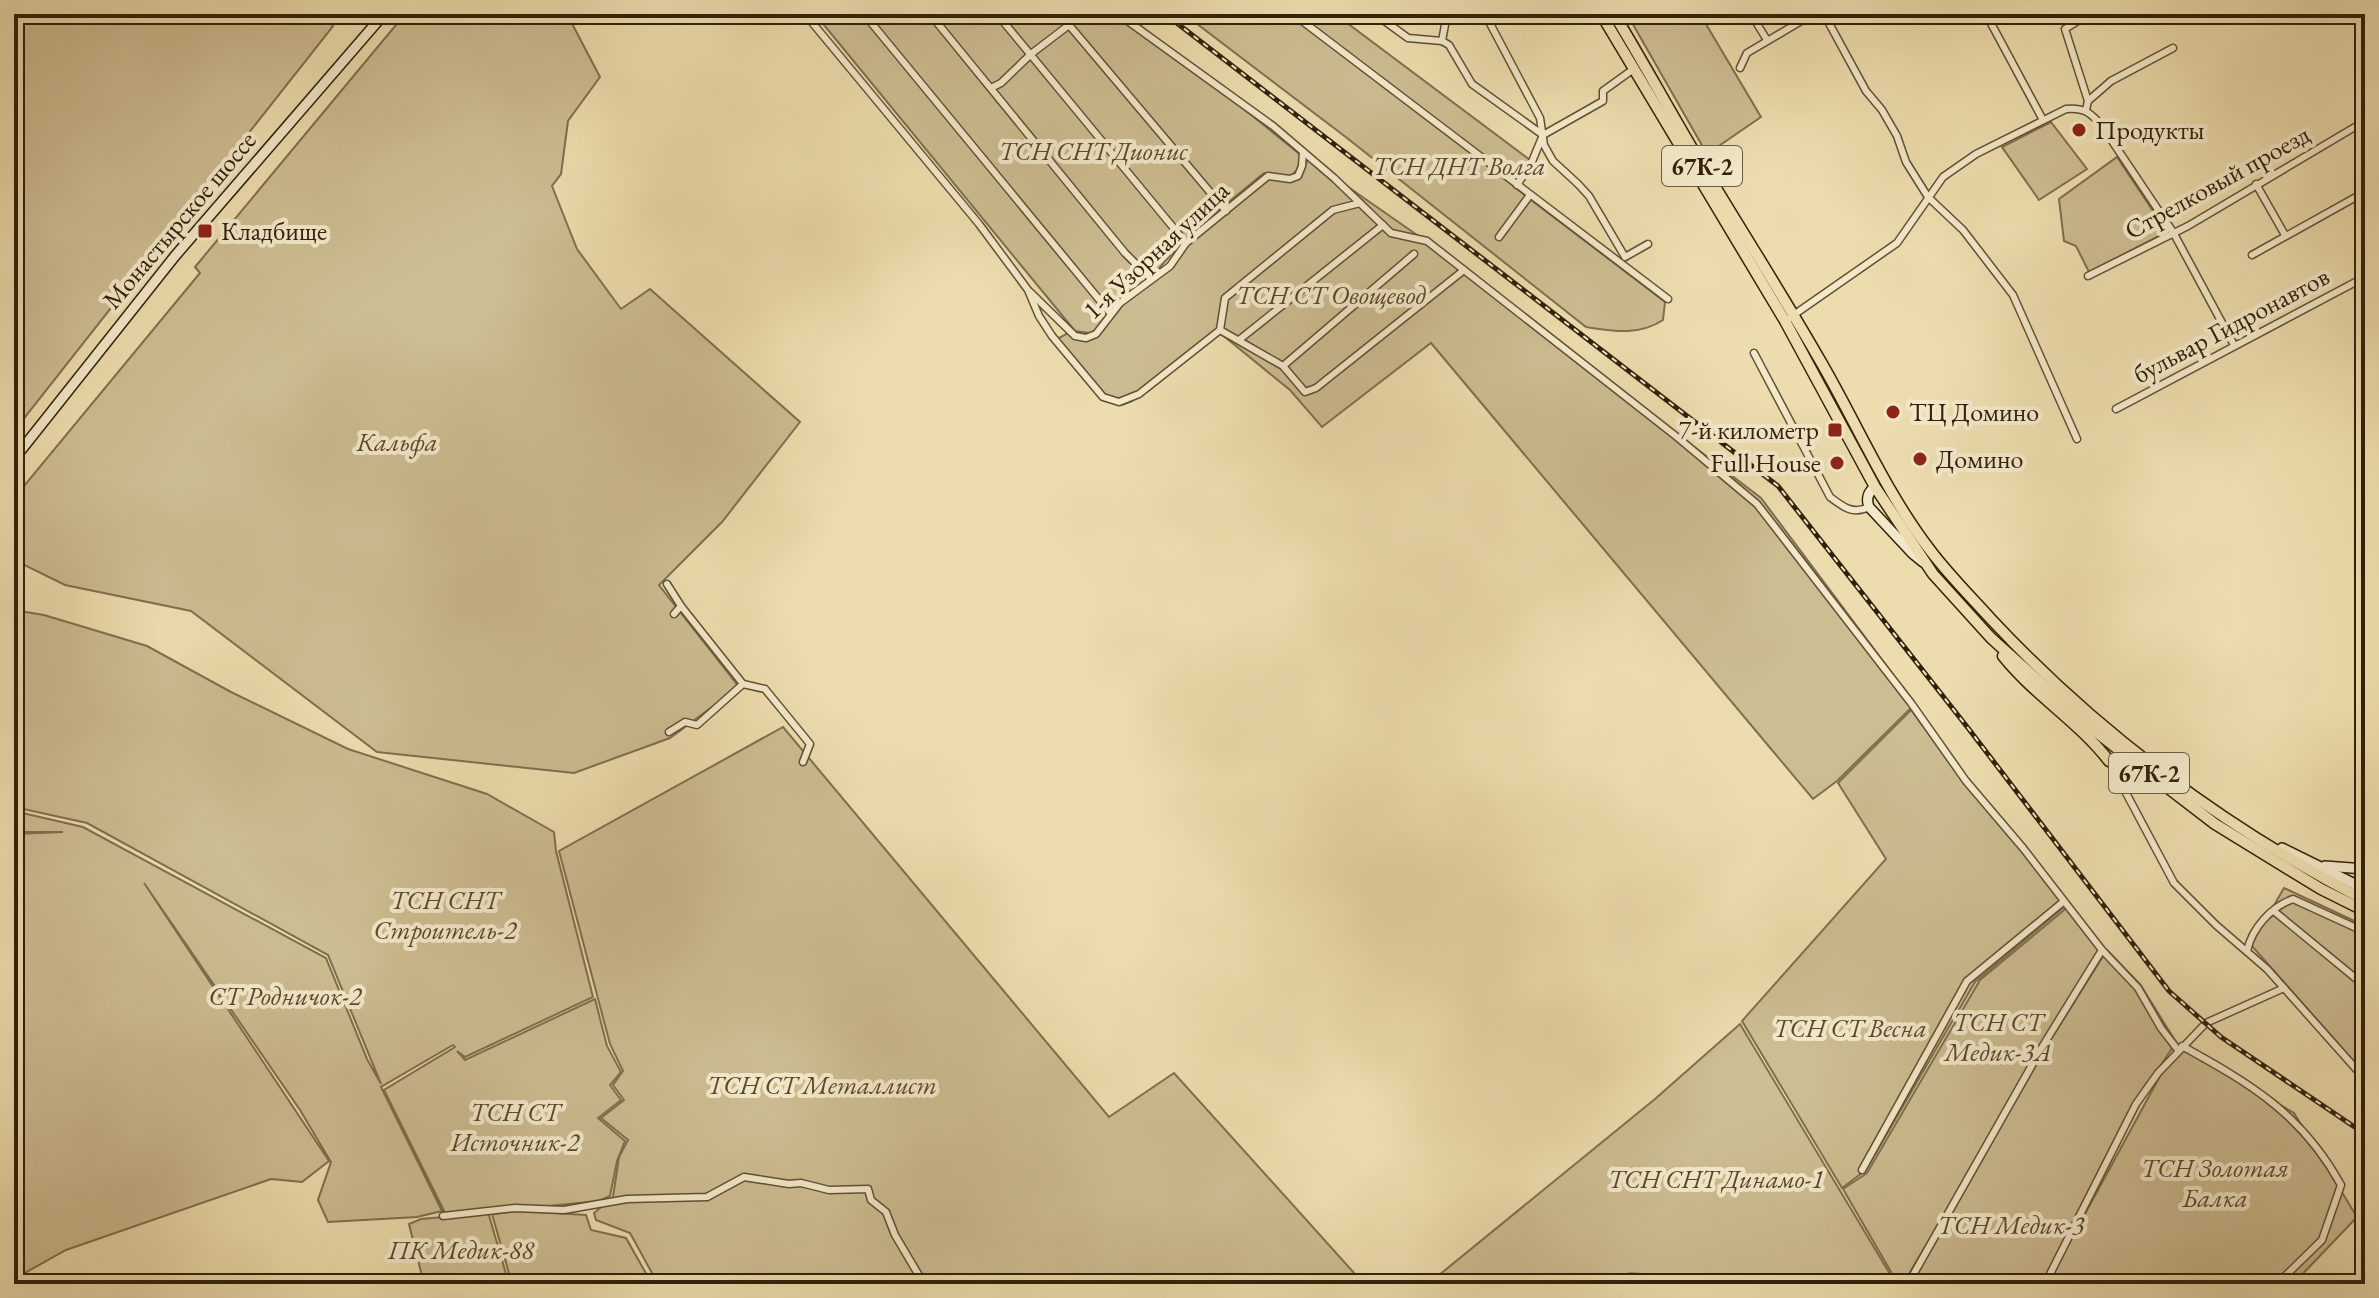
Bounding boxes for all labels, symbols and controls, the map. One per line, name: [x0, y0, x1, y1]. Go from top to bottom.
place label: Продукты: [2095, 113, 2205, 147]
street label: Стрелковый проезд: [2118, 117, 2316, 247]
marker: Продукты: [2070, 121, 2088, 139]
street label: Монастырское шоссе: [95, 124, 263, 316]
park label: ТСН СНТ Дионис: [999, 134, 1188, 168]
road number: 67К-2: [1662, 146, 1742, 186]
park label: ТСН ДНТ Волга: [1372, 149, 1546, 183]
street label: 1-я Узорная улица: [1076, 173, 1237, 327]
place label: Кладбище: [221, 214, 327, 248]
marker: Кладбище: [196, 222, 214, 240]
street label: бульвар Гидронавтов: [2127, 259, 2335, 391]
park label: ТСН СТ Овощевод: [1236, 278, 1427, 312]
place label: ТЦ Домино: [1909, 395, 2039, 429]
marker: ТЦ Домино: [1884, 403, 1902, 421]
place label: 7-й километр: [1679, 413, 1819, 447]
marker: 7-й километр: [1826, 421, 1844, 439]
park label: Кальфа: [355, 425, 438, 459]
place label: Домино: [1936, 442, 2023, 476]
place label: Full House: [1710, 446, 1821, 480]
marker: Домино: [1911, 450, 1929, 468]
marker: Full House: [1828, 454, 1846, 472]
road number: 67К-2: [2109, 753, 2189, 793]
park label: ТСН СНТ Строитель-2: [374, 883, 518, 947]
park label: СТ Родничок-2: [208, 979, 363, 1013]
park label: ТСН СТ Медик-3А: [1943, 1005, 2051, 1069]
park label: ТСН СТ Весна: [1773, 1011, 1927, 1045]
park label: ТСН СТ Металлист: [707, 1068, 937, 1102]
park label: ТСН СТ Источник-2: [450, 1095, 581, 1159]
park label: ТСН Золотая Балка: [2141, 1151, 2289, 1215]
park label: ТСН СНТ Динамо-1: [1608, 1162, 1824, 1196]
park label: ТСН Медик-3: [1937, 1208, 2085, 1242]
park label: ПК Медик-88: [387, 1233, 535, 1267]

